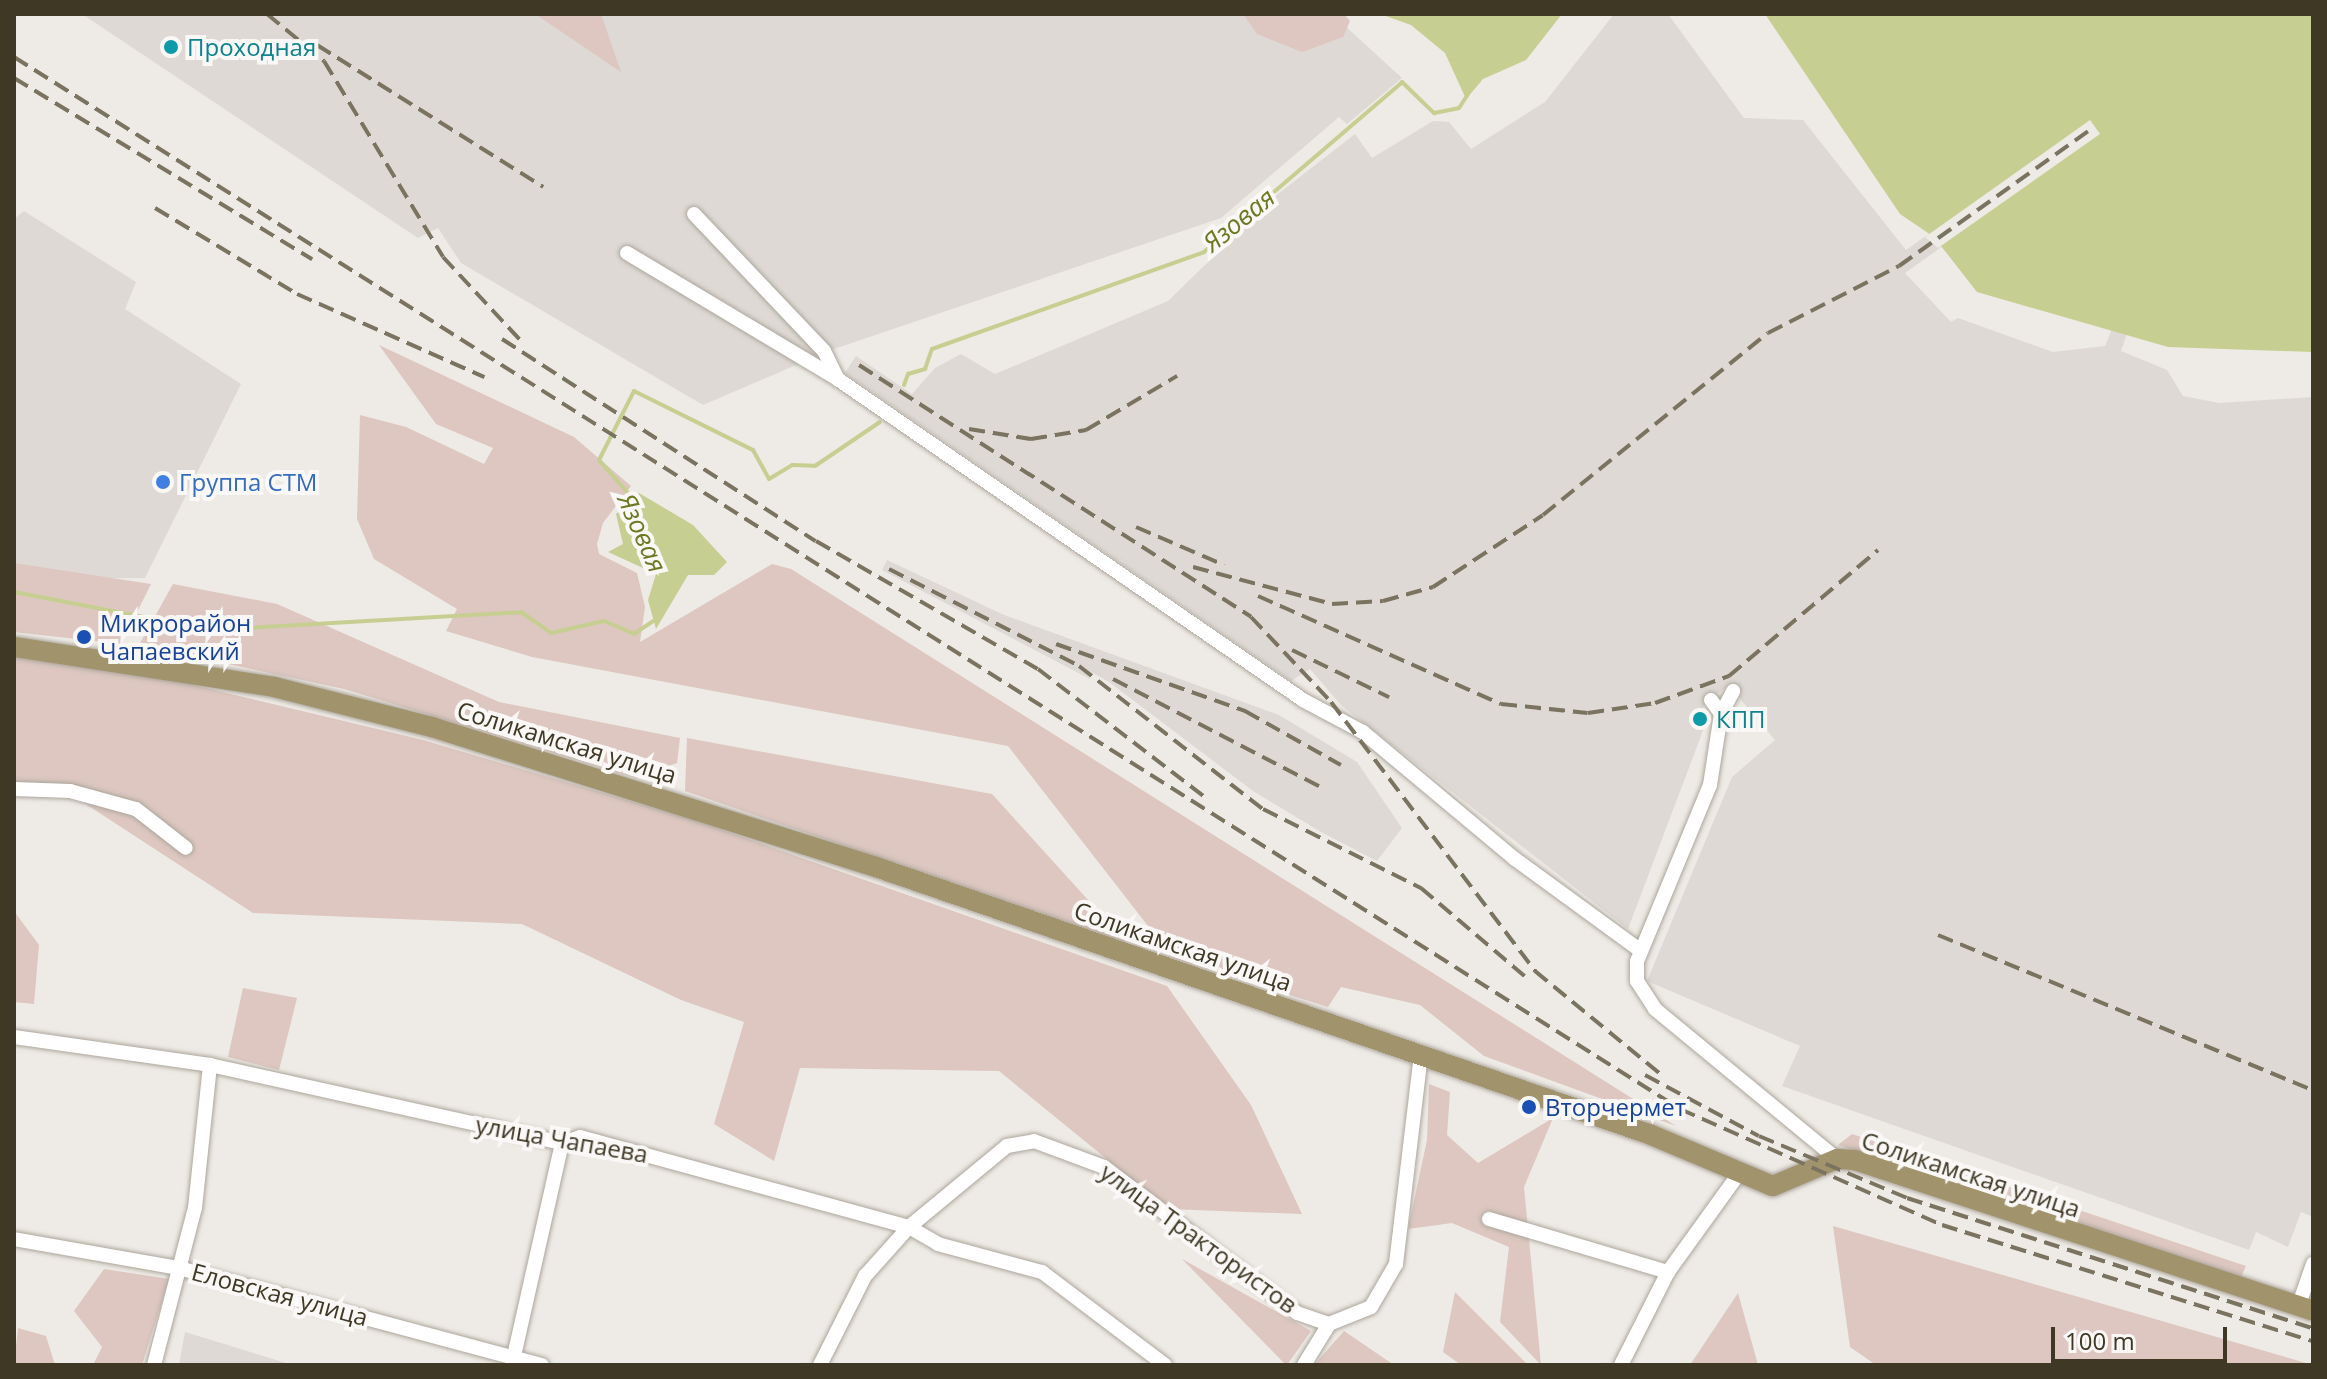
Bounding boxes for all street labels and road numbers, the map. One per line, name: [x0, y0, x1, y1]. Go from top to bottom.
street label: Соликамская улица: [454, 695, 680, 789]
street label: Соликамская улица: [1071, 895, 1295, 997]
street label: улица Чапаева: [474, 1110, 650, 1168]
street label: Соликамская улица: [1858, 1125, 2084, 1223]
street label: улица Трактористов: [1095, 1157, 1303, 1319]
street label: Еловская улица: [189, 1257, 371, 1331]

